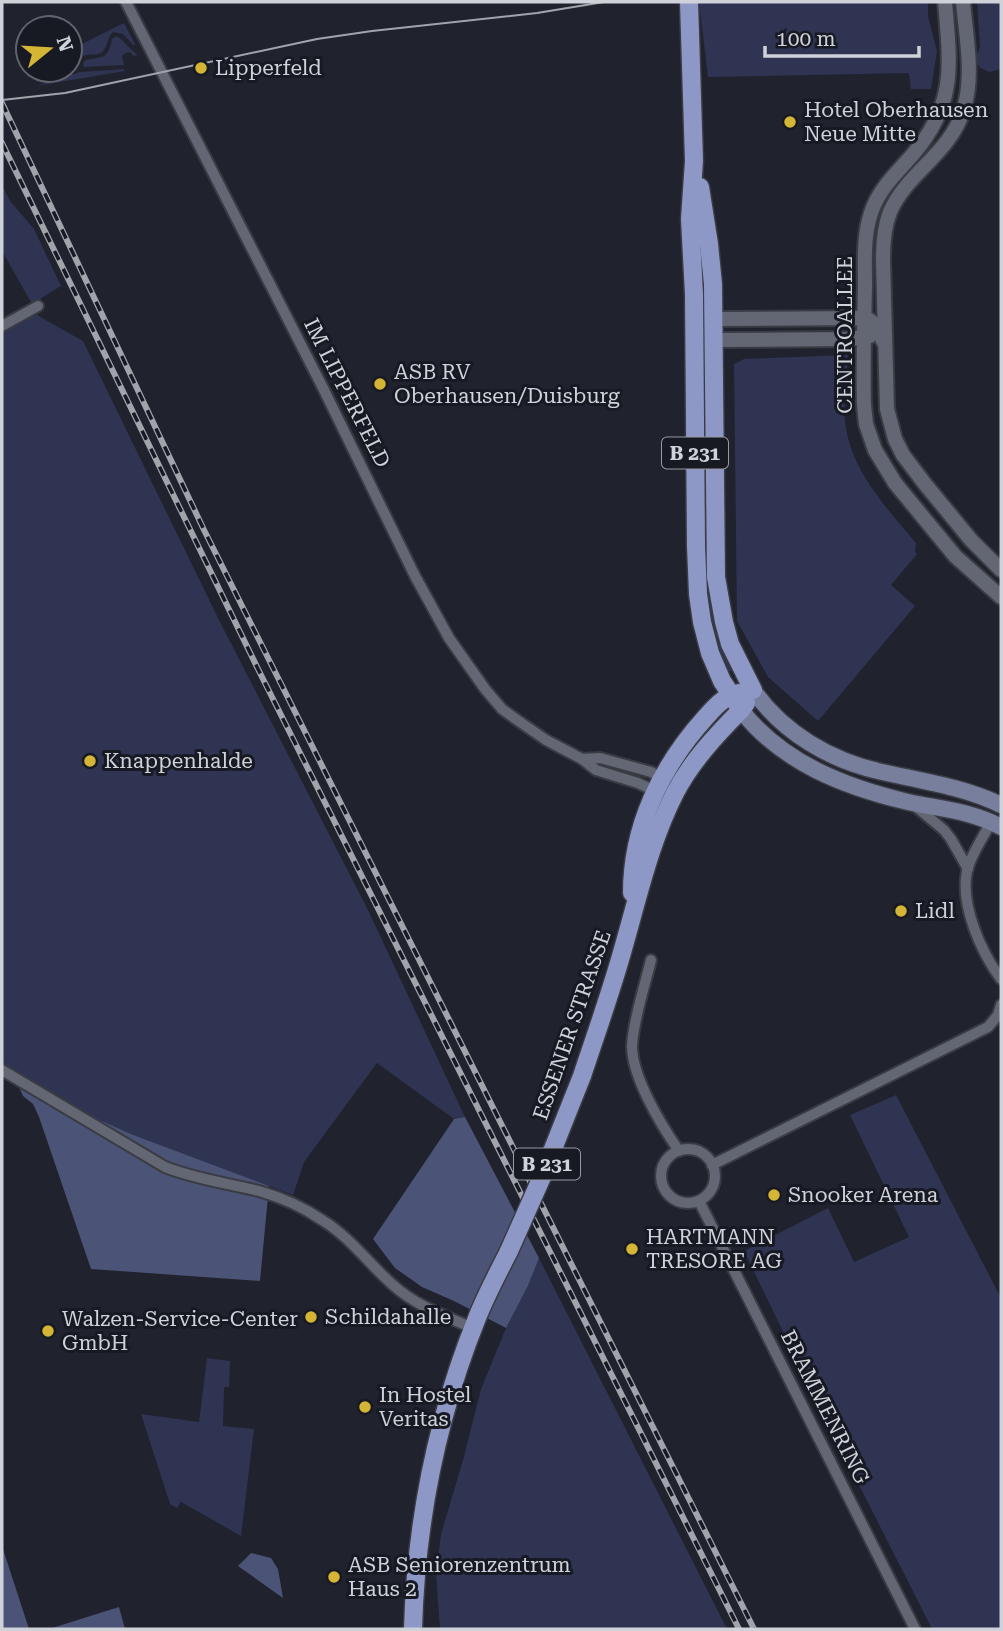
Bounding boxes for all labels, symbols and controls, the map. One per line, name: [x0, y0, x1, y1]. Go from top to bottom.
north arrow: [14, 14, 84, 84]
scale bar: [765, 14, 919, 58]
text: 100 m: [776, 27, 836, 51]
text: N: [51, 33, 78, 55]
place label: Lipperfeld: [215, 56, 322, 80]
marker: Lipperfeld: [193, 60, 209, 76]
place label: Hotel Oberhausen Neue Mitte: [804, 98, 989, 146]
marker: Hotel Oberhausen Neue Mitte: [782, 114, 798, 130]
street label: CENTROALLEE: [833, 256, 857, 414]
street label: IM LIPPERFELD: [299, 314, 395, 472]
place label: ASB RV Oberhausen/Duisburg: [394, 360, 620, 408]
marker: ASB RV Oberhausen/Duisburg: [372, 376, 388, 392]
road number: B 231: [662, 437, 728, 468]
place label: Knappenhalde: [104, 749, 253, 773]
marker: Knappenhalde: [82, 753, 98, 769]
place label: Lidl: [915, 899, 955, 923]
marker: Lidl: [893, 903, 909, 919]
street label: ESSENER STRASSE: [528, 927, 616, 1123]
road number: B 231: [514, 1148, 580, 1180]
place label: Snooker Arena: [788, 1183, 939, 1207]
marker: Snooker Arena: [766, 1187, 782, 1203]
place label: HARTMANN TRESORE AG: [646, 1225, 782, 1273]
marker: HARTMANN TRESORE AG: [624, 1241, 640, 1257]
place label: Schildahalle: [325, 1305, 451, 1329]
place label: Walzen-Service-Center GmbH: [62, 1307, 298, 1355]
marker: Schildahalle: [303, 1309, 319, 1325]
marker: Walzen-Service-Center GmbH: [40, 1323, 56, 1339]
street label: BRAMMENRING: [776, 1326, 874, 1488]
place label: In Hostel Veritas: [379, 1383, 472, 1431]
marker: In Hostel Veritas: [357, 1399, 373, 1415]
place label: ASB Seniorenzentrum Haus 2: [348, 1553, 571, 1601]
marker: ASB Seniorenzentrum Haus 2: [326, 1569, 342, 1585]

